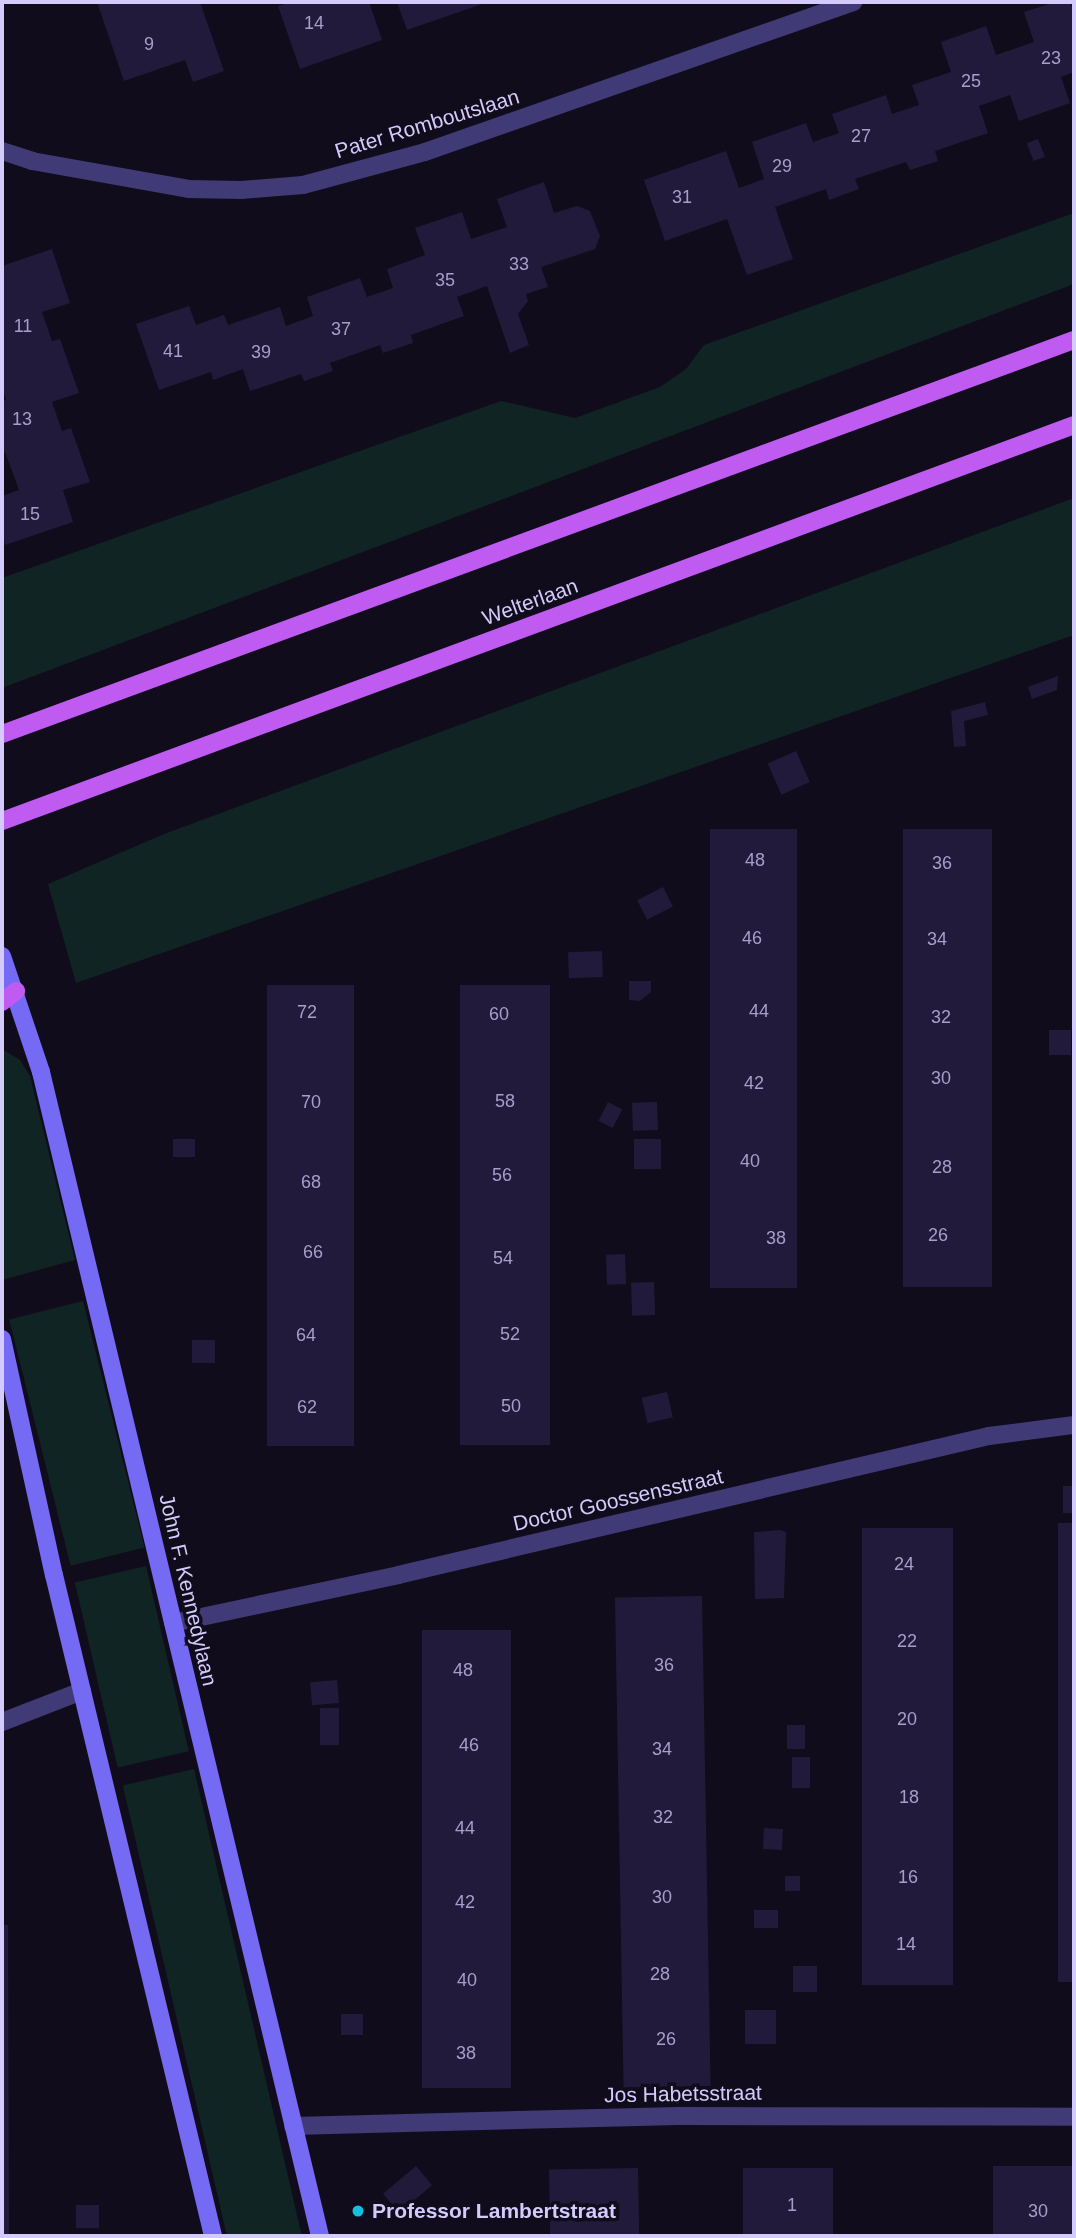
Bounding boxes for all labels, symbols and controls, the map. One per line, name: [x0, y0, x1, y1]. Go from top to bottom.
house number: 14: [304, 12, 324, 34]
house number: 9: [144, 33, 154, 55]
house number: 23: [1041, 47, 1061, 69]
house number: 25: [961, 70, 981, 92]
street label: Pater Romboutslaan: [332, 84, 522, 164]
house number: 27: [851, 125, 871, 147]
house number: 29: [772, 155, 792, 177]
house number: 31: [672, 186, 692, 208]
house number: 33: [509, 253, 529, 275]
house number: 35: [435, 269, 455, 291]
house number: 11: [14, 315, 32, 337]
house number: 37: [331, 318, 351, 340]
house number: 41: [163, 340, 183, 362]
house number: 39: [251, 341, 271, 363]
house number: 13: [12, 408, 32, 430]
house number: 15: [20, 503, 40, 525]
street label: Welterlaan: [479, 573, 581, 631]
house number: 48: [745, 849, 765, 871]
house number: 36: [932, 852, 952, 874]
house number: 46: [742, 927, 762, 949]
house number: 34: [927, 928, 947, 950]
house number: 44: [749, 1000, 769, 1022]
house number: 72: [297, 1001, 317, 1023]
house number: 60: [489, 1003, 509, 1025]
house number: 32: [931, 1006, 951, 1028]
house number: 30: [931, 1067, 951, 1089]
house number: 42: [744, 1072, 764, 1094]
house number: 58: [495, 1090, 515, 1112]
house number: 70: [301, 1091, 321, 1113]
house number: 40: [740, 1150, 760, 1172]
house number: 28: [932, 1156, 952, 1178]
house number: 56: [492, 1164, 512, 1186]
house number: 68: [301, 1171, 321, 1193]
house number: 26: [928, 1224, 948, 1246]
house number: 38: [766, 1227, 786, 1249]
house number: 66: [303, 1241, 323, 1263]
house number: 54: [493, 1247, 513, 1269]
house number: 52: [500, 1323, 520, 1345]
house number: 64: [296, 1324, 316, 1346]
house number: 50: [501, 1395, 521, 1417]
house number: 62: [297, 1396, 317, 1418]
street label: Doctor Goossensstraat: [511, 1464, 725, 1536]
street label: John F. Kennedylaan: [154, 1492, 222, 1688]
house number: 24: [894, 1553, 914, 1575]
house number: 22: [897, 1630, 917, 1652]
house number: 36: [654, 1654, 674, 1676]
house number: 48: [453, 1659, 473, 1681]
house number: 20: [897, 1708, 917, 1730]
house number: 46: [459, 1734, 479, 1756]
house number: 34: [652, 1738, 672, 1760]
house number: 18: [899, 1786, 919, 1808]
house number: 32: [653, 1806, 673, 1828]
house number: 44: [455, 1817, 475, 1839]
house number: 16: [898, 1866, 918, 1888]
house number: 30: [652, 1886, 672, 1908]
house number: 42: [455, 1891, 475, 1913]
house number: 14: [896, 1933, 916, 1955]
house number: 28: [650, 1963, 670, 1985]
house number: 40: [457, 1969, 477, 1991]
house number: 26: [656, 2028, 676, 2050]
house number: 38: [456, 2042, 476, 2064]
street label: Jos Habetsstraat: [604, 2080, 762, 2108]
house number: 1: [787, 2194, 797, 2216]
place label: Professor Lambertstraat: [372, 2198, 616, 2224]
house number: 30: [1028, 2200, 1048, 2222]
marker: Professor Lambertstraat: [350, 2203, 366, 2219]

